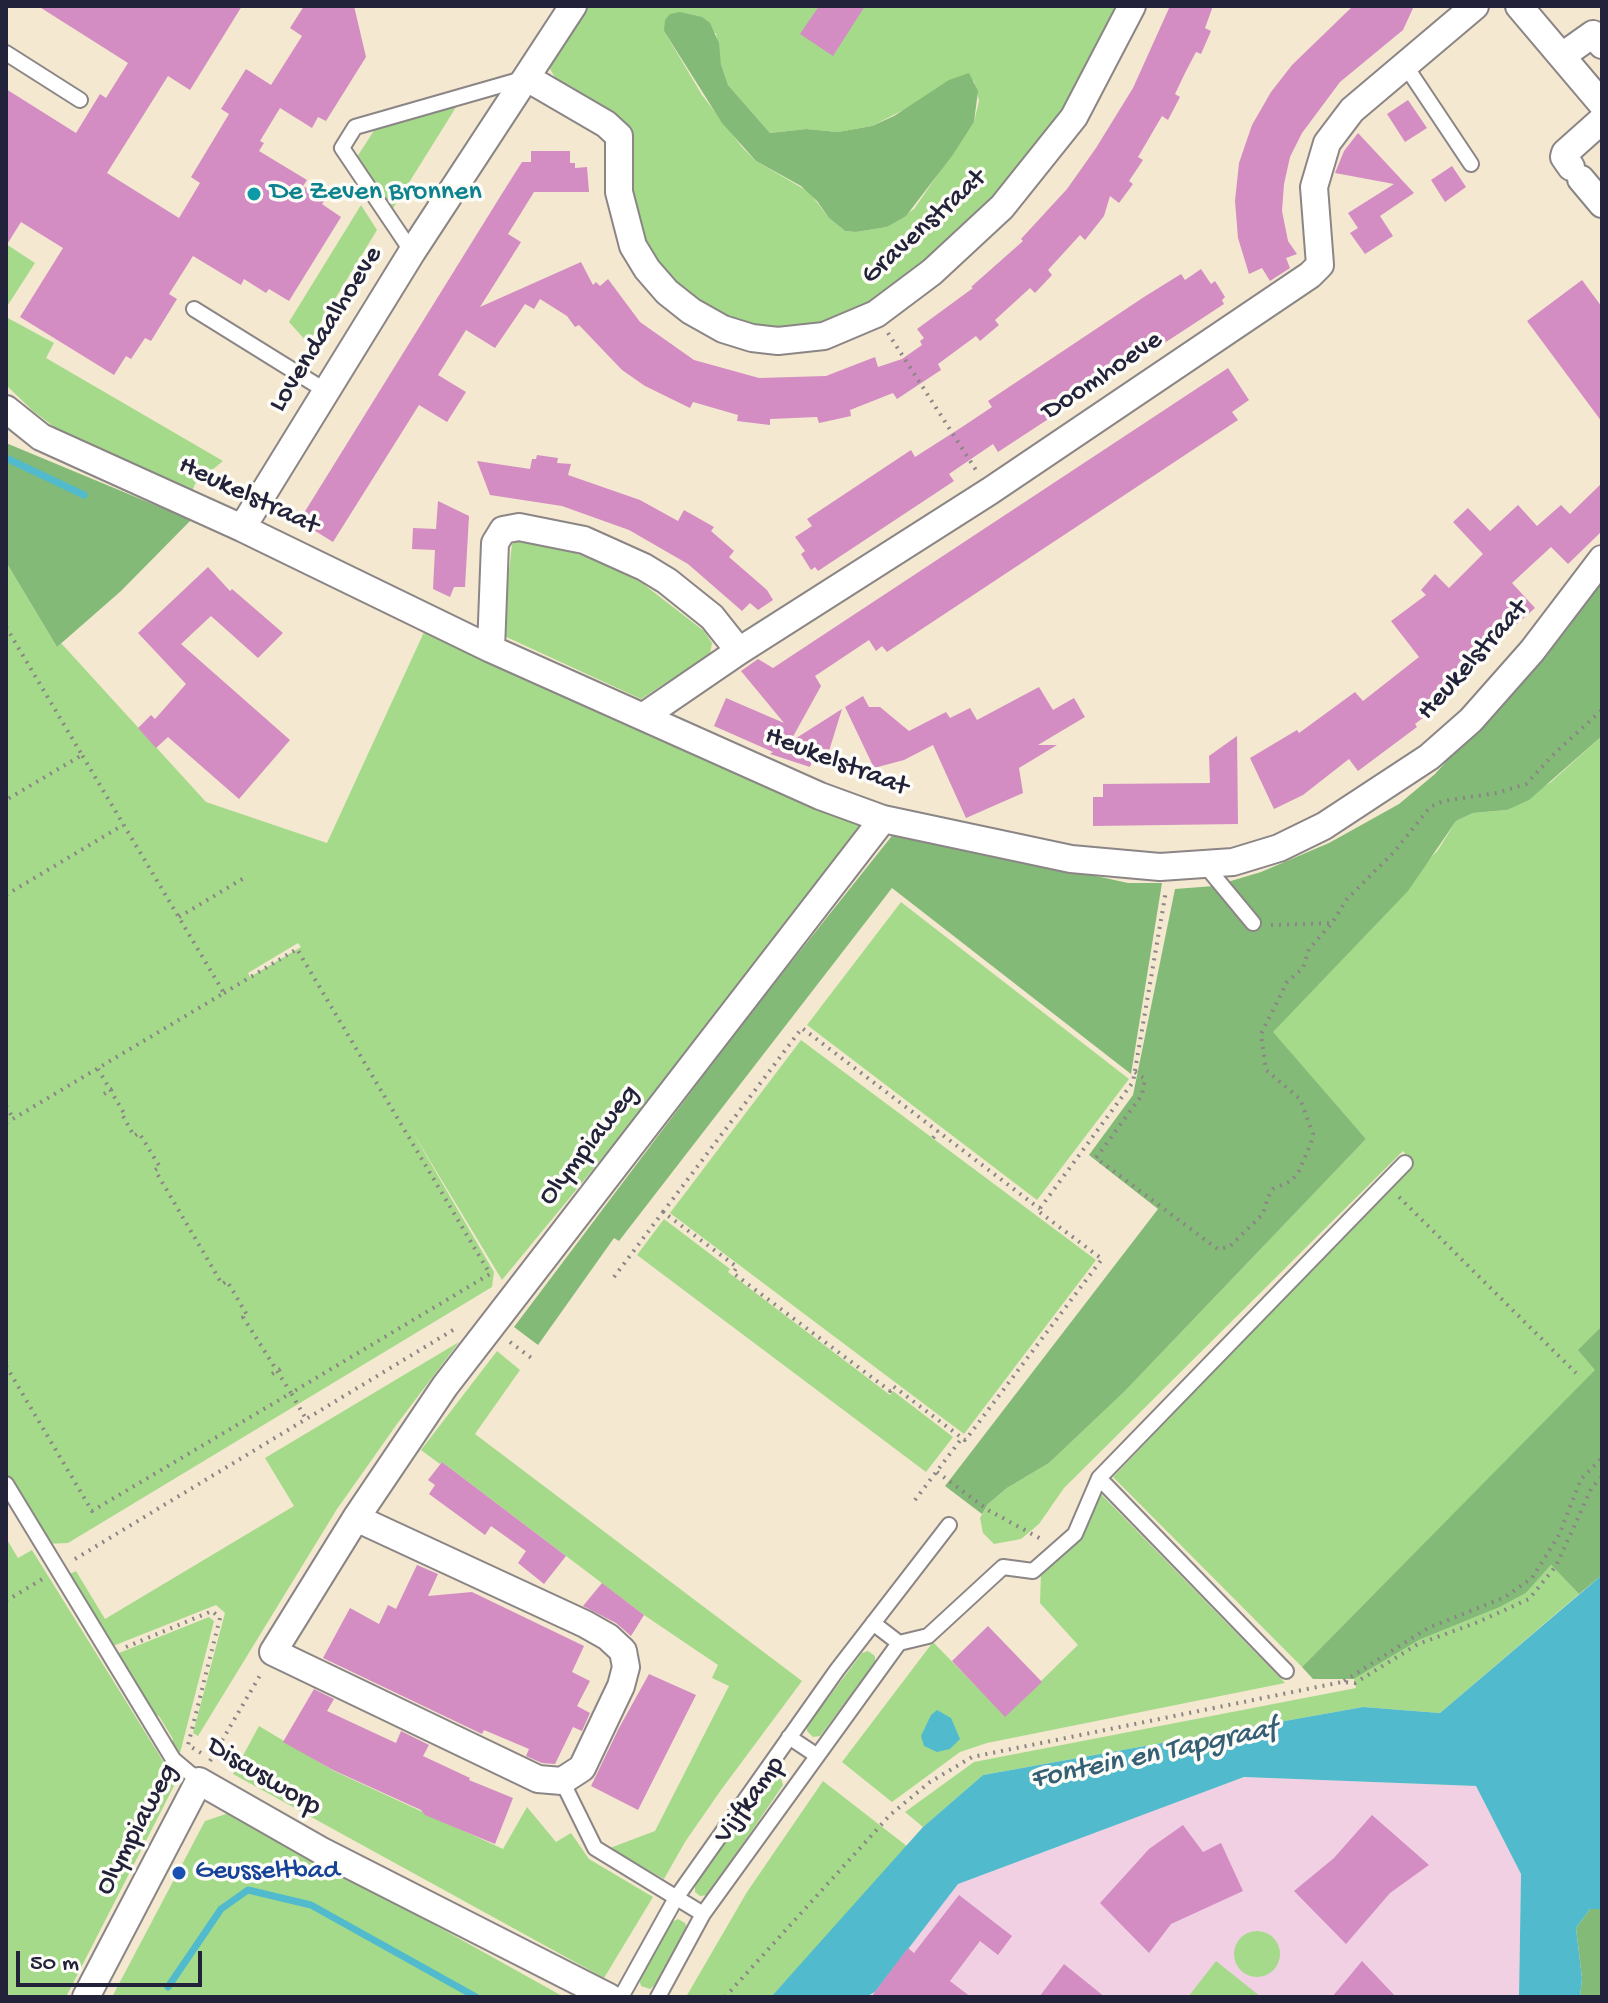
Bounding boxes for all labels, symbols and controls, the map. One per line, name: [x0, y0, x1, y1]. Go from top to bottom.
street label: Gravenstraat: [855, 163, 995, 293]
place label: De Zeven Bronnen: [270, 177, 482, 211]
marker: De Zeven Bronnen: [245, 185, 263, 203]
street label: Lovendaalhoeve: [263, 241, 391, 419]
street label: Doomhoeve: [1036, 324, 1170, 430]
street label: Heukelstraat: [173, 450, 323, 544]
street label: Heukelstraat: [1411, 594, 1537, 728]
street label: Heukelstraat: [760, 720, 912, 806]
street label: Olympiaweg: [532, 1079, 648, 1213]
water label: Fontein en Tapgraaf: [1028, 1712, 1280, 1800]
street label: Discusworp: [200, 1731, 326, 1825]
street label: Vijfkamp: [708, 1751, 794, 1851]
street label: Olympiaweg: [89, 1758, 187, 1902]
place label: Geusseltbad: [195, 1856, 340, 1890]
marker: Geusseltbad: [170, 1864, 188, 1882]
scale bar: [20, 1935, 206, 1985]
text: 50 m: [30, 1950, 79, 1979]

